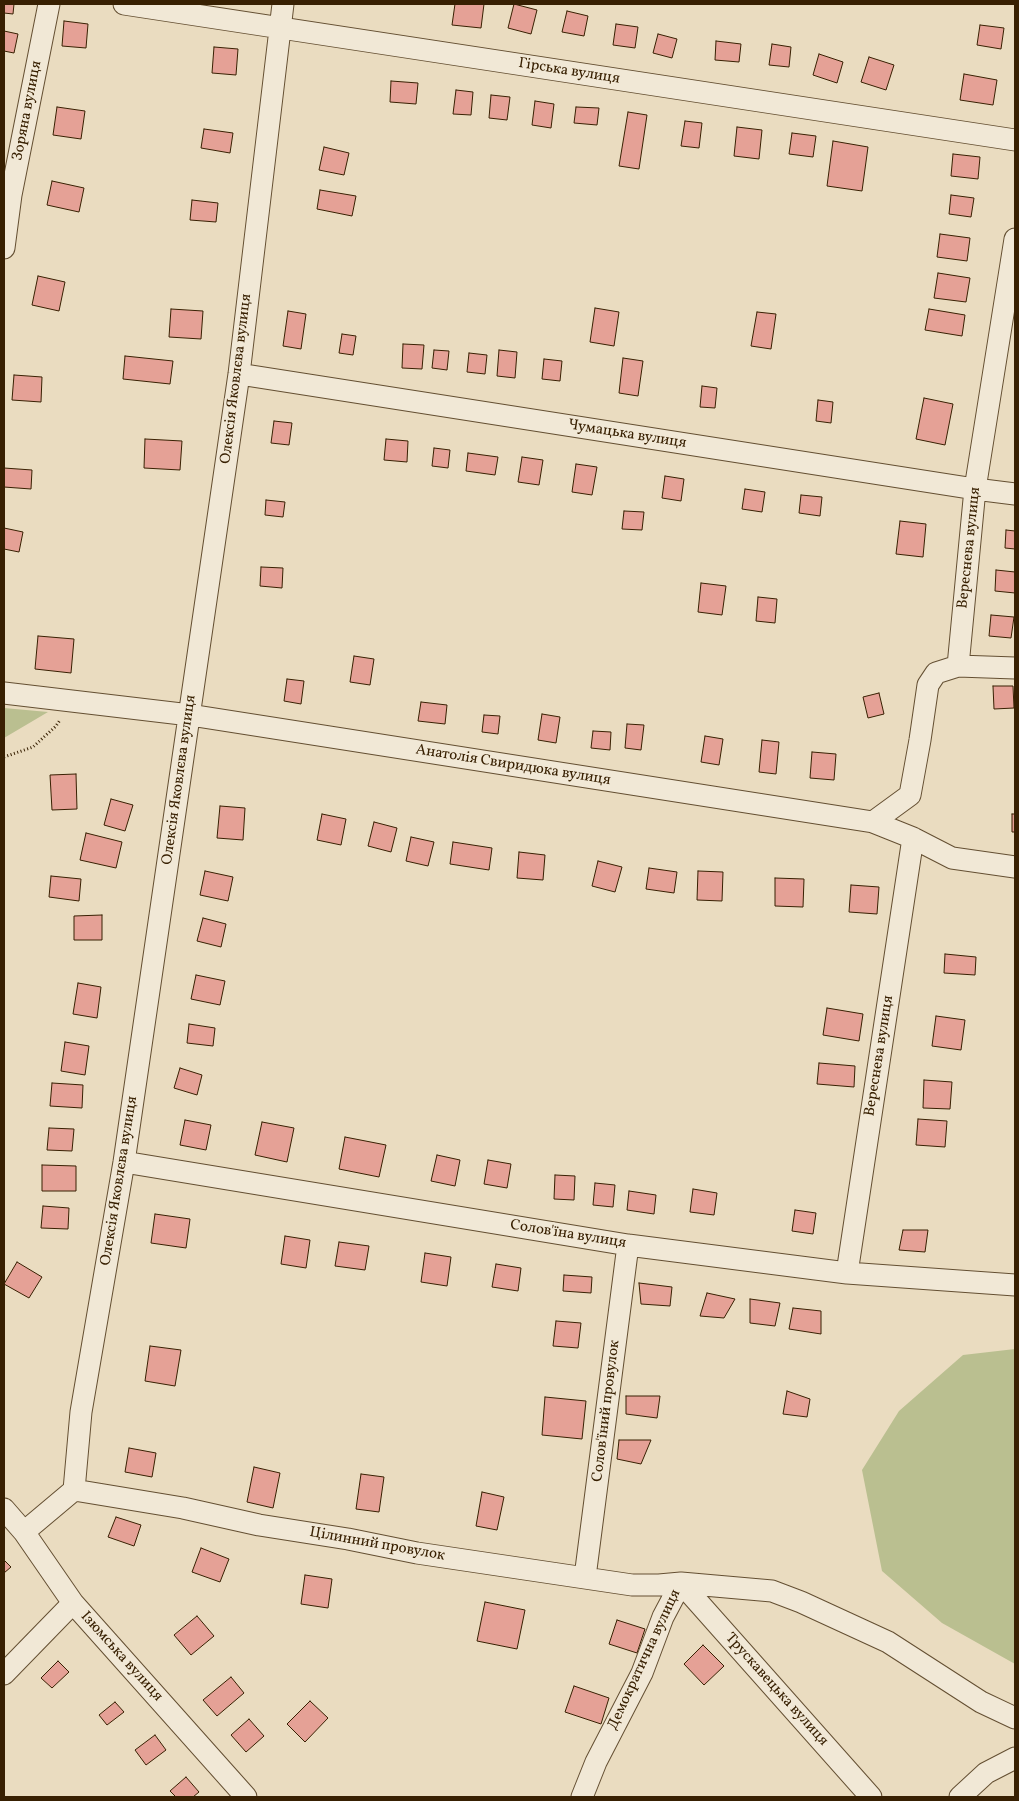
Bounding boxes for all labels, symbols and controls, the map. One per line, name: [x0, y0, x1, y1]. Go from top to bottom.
street label: Гірська вулиця: [517, 55, 621, 89]
street label: Зоряна вулиця: [9, 59, 47, 163]
street label: Олексія Яковлєва вулиця: [218, 293, 256, 465]
street label: Чумацька вулиця: [566, 417, 688, 453]
street label: Вереснева вулиця: [955, 486, 985, 610]
street label: Олексія Яковлєва вулиця: [159, 694, 201, 866]
street label: Анатолія Свиридюка вулиця: [414, 742, 612, 790]
street label: Вереснева вулиця: [862, 994, 898, 1118]
street label: Олексія Яковлєва вулиця: [98, 1095, 142, 1267]
street label: Солов'їна вулиця: [509, 1217, 627, 1253]
street label: Солов'їний провулок: [589, 1339, 625, 1483]
street label: Цілинний провулок: [308, 1524, 446, 1566]
street label: Демократична вулиця: [605, 1587, 685, 1733]
street label: Ізюмська вулиця: [76, 1608, 166, 1706]
street label: Трускавецька вулиця: [721, 1630, 831, 1750]

